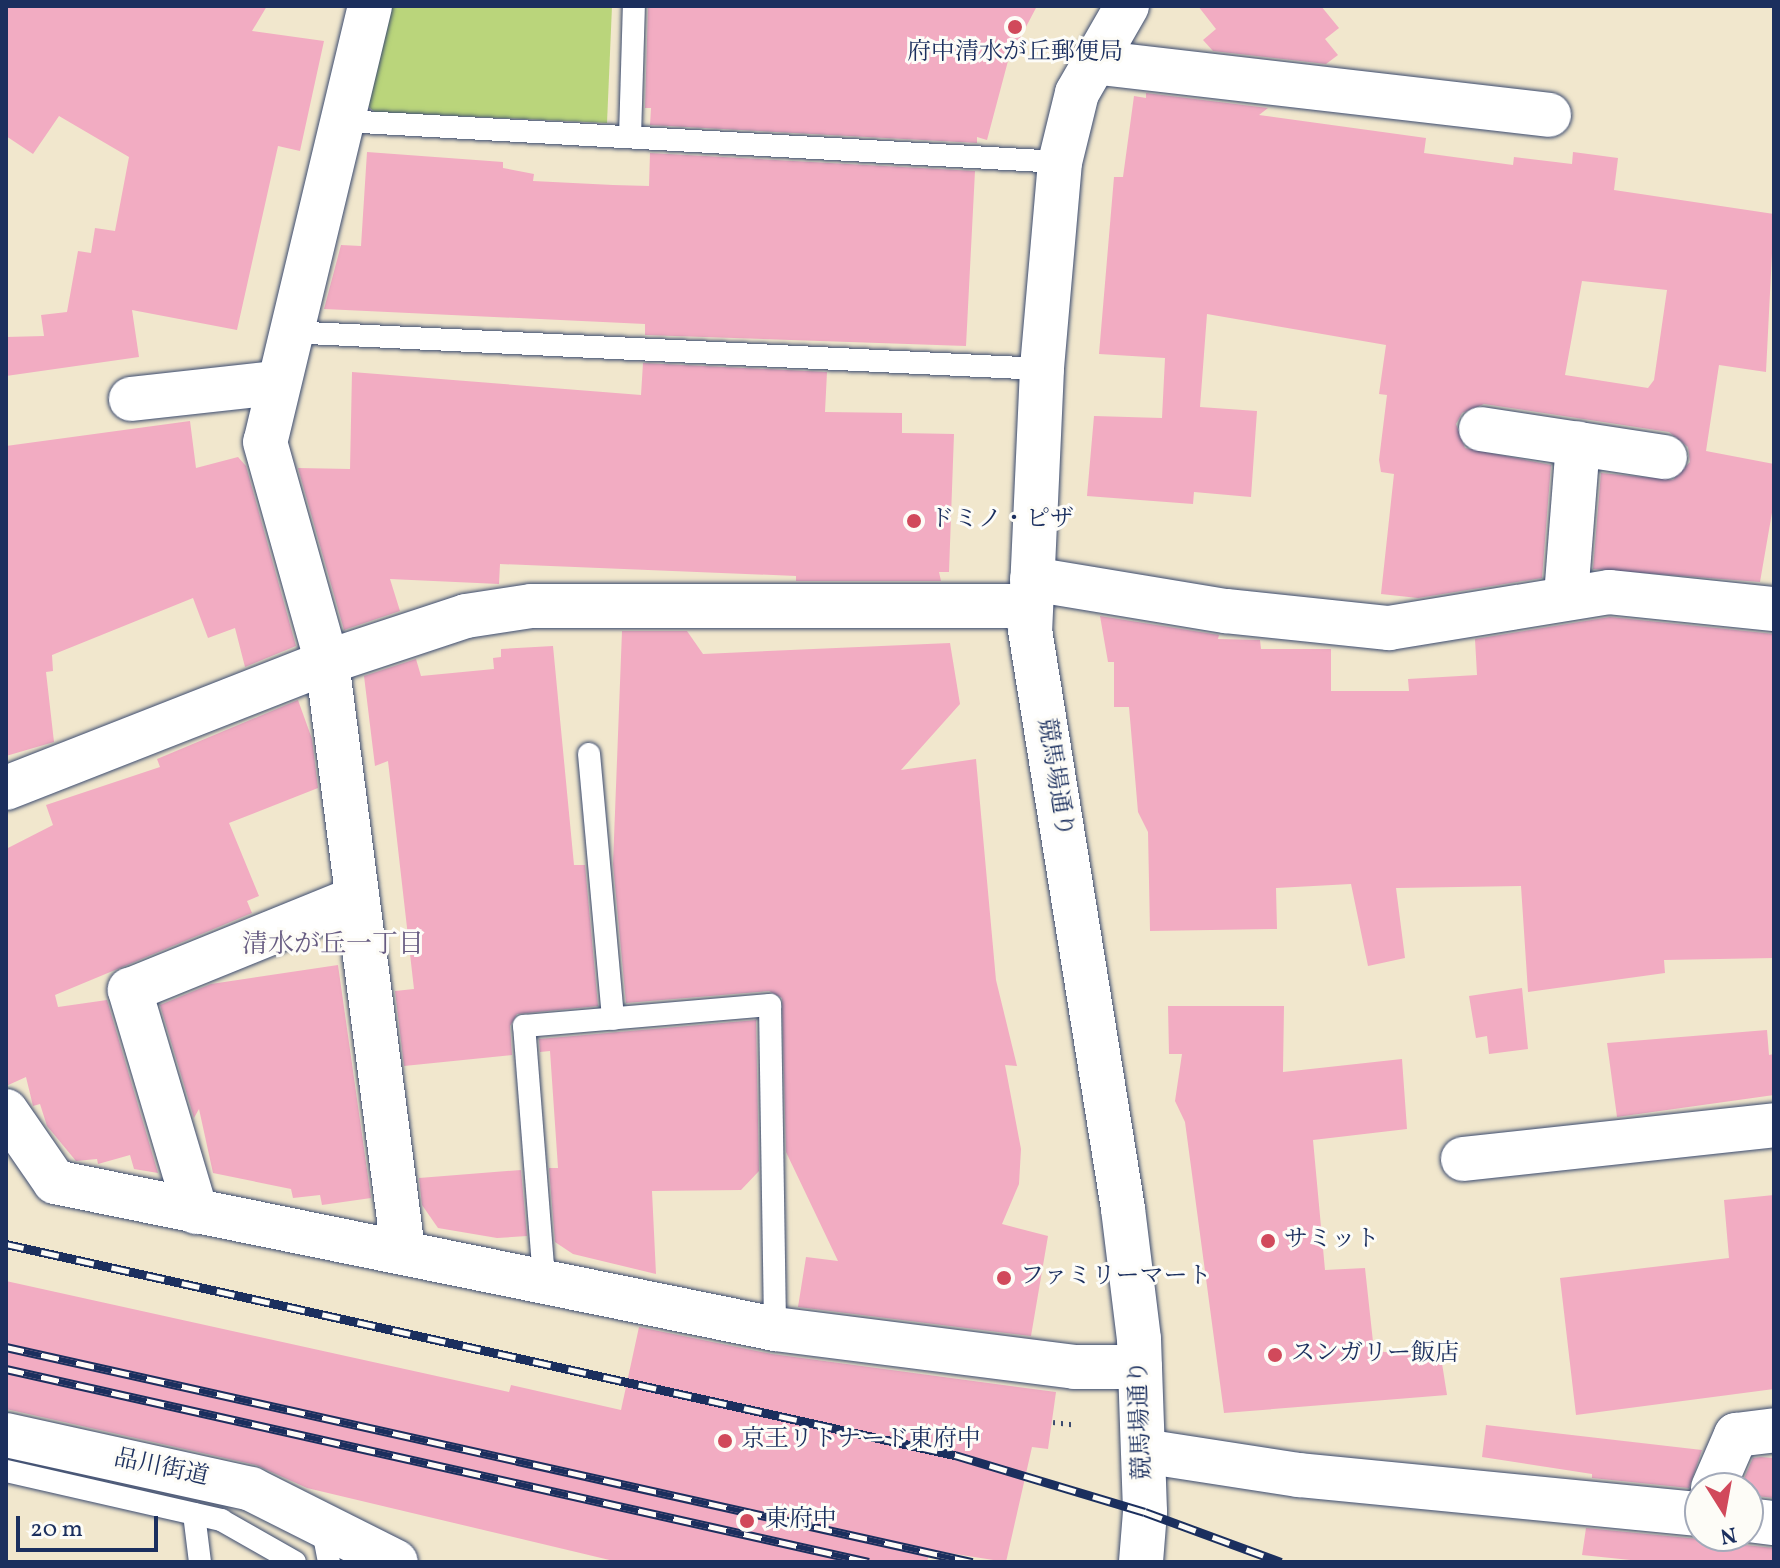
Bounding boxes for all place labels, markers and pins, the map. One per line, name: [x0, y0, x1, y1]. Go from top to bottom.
marker: 府中清水が丘郵便局: [1006, 18, 1024, 36]
place label: 府中清水が丘郵便局: [907, 40, 1123, 68]
place label: ドミノ・ピザ: [930, 507, 1074, 535]
marker: ドミノ・ピザ: [905, 512, 923, 530]
place label: サミット: [1284, 1227, 1380, 1255]
marker: サミット: [1259, 1232, 1277, 1250]
place label: ファミリーマート: [1020, 1264, 1212, 1292]
marker: ファミリーマート: [995, 1269, 1013, 1287]
place label: スンガリー飯店: [1291, 1341, 1459, 1369]
marker: スンガリー飯店: [1266, 1346, 1284, 1364]
place label: 京王リトナード東府中: [741, 1427, 981, 1455]
marker: 京王リトナード東府中: [716, 1432, 734, 1450]
place label: 東府中: [765, 1507, 837, 1535]
marker: 東府中: [736, 1510, 758, 1532]

